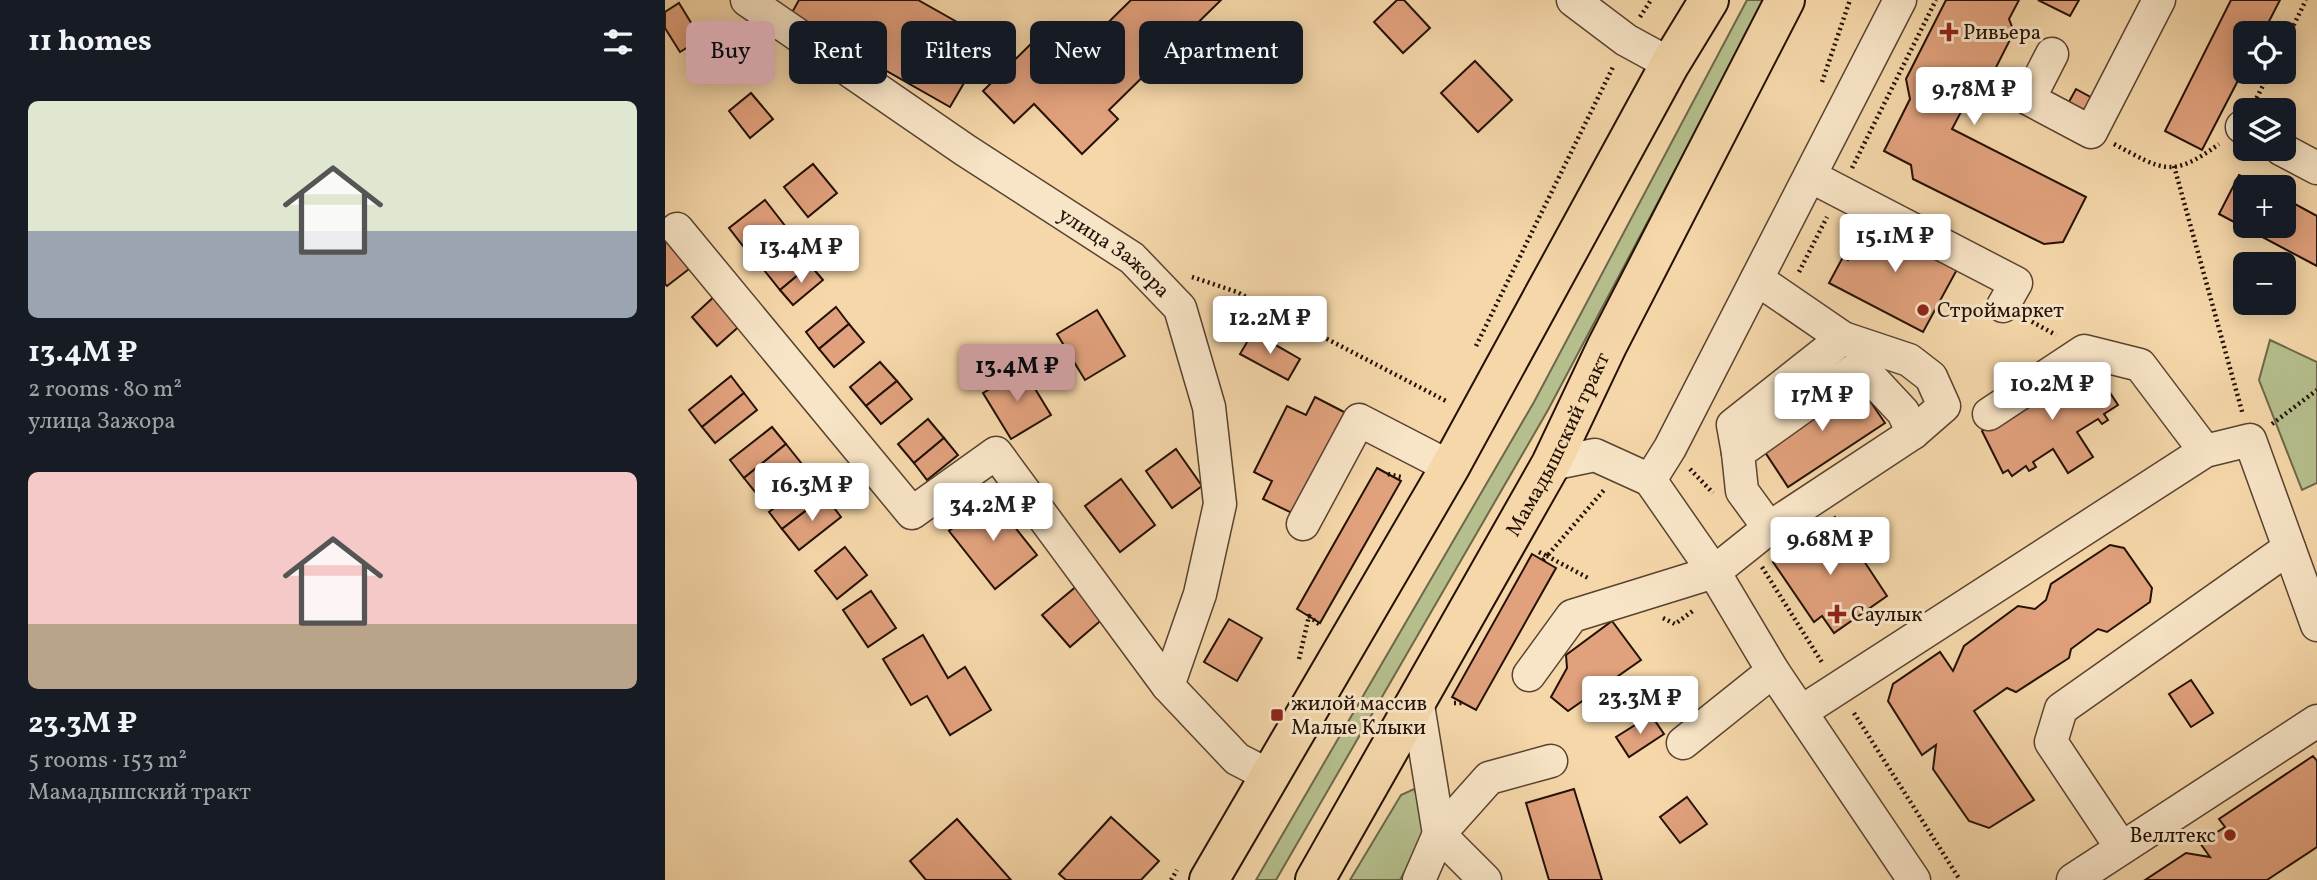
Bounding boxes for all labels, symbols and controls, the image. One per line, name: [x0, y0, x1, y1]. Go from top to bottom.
place label: Ривьера: [1963, 19, 2041, 48]
text: 11 homes: [28, 21, 152, 63]
chip: Buy: [686, 21, 775, 84]
chip: Rent: [789, 21, 887, 84]
chip: Filters: [901, 21, 1016, 84]
chip: New: [1030, 21, 1125, 84]
chip: Apartment: [1139, 21, 1303, 84]
map controls: [2233, 21, 2296, 315]
button: locate: [2233, 21, 2296, 84]
icon: filters: [599, 23, 637, 61]
marker: Ривьера: [1941, 24, 1957, 40]
pin: 9.78M ₽: [1909, 68, 2039, 127]
text: 9.78M ₽: [1932, 74, 2016, 106]
button: layers: [2233, 98, 2296, 161]
icon: home: [270, 147, 396, 273]
button: +: [2233, 175, 2296, 238]
street label: улица Зажора: [1052, 201, 1176, 305]
pin: 15.1M ₽: [1830, 215, 1960, 274]
text: 15.1M ₽: [1856, 221, 1934, 253]
pin: 13.4M ₽: [736, 226, 866, 285]
text: 13.4M ₽: [759, 232, 843, 264]
button: −: [2233, 252, 2296, 315]
pin: 12.2M ₽: [1205, 296, 1335, 356]
place label: Строймаркет: [1937, 297, 2064, 326]
marker: Строймаркет: [1915, 302, 1931, 318]
text: 12.2M ₽: [1229, 303, 1311, 335]
text: 13.4M ₽: [28, 332, 138, 374]
pin: 13.4M ₽: [952, 344, 1082, 404]
street label: Мамадышский тракт: [1500, 347, 1618, 542]
text: 13.4M ₽: [975, 351, 1059, 383]
pin: 10.2M ₽: [1987, 362, 2117, 422]
text: 10.2M ₽: [2010, 369, 2094, 401]
text: 2 rooms · 80 m²: [28, 374, 182, 406]
pin: 17M ₽: [1773, 374, 1871, 433]
text: 17M ₽: [1791, 380, 1853, 412]
text: улица Зажора: [28, 406, 176, 438]
pin: 16.3M ₽: [747, 463, 877, 523]
text: 16.3M ₽: [771, 470, 853, 502]
pin: 34.2M ₽: [928, 484, 1058, 543]
text: 34.2M ₽: [950, 490, 1036, 522]
icon: home: [270, 518, 396, 644]
pin: 9.68M ₽: [1765, 518, 1895, 577]
text: 9.68M ₽: [1787, 524, 1874, 556]
place label: Саулык: [1851, 601, 1922, 630]
marker: Саулык: [1829, 606, 1845, 622]
pin: 23.3M ₽: [1575, 676, 1705, 736]
text: 23.3M ₽: [1598, 683, 1682, 715]
place label: жилой массив Малые Клыки: [1291, 690, 1427, 743]
text: 23.3M ₽: [28, 703, 137, 745]
marker: жилой массив Малые Клыки: [1269, 707, 1285, 723]
text: 5 rooms · 153 m²: [28, 745, 187, 777]
text: Мамадышский тракт: [28, 777, 251, 809]
place label: Веллтекс: [2129, 822, 2216, 851]
marker: Веллтекс: [2222, 827, 2238, 843]

